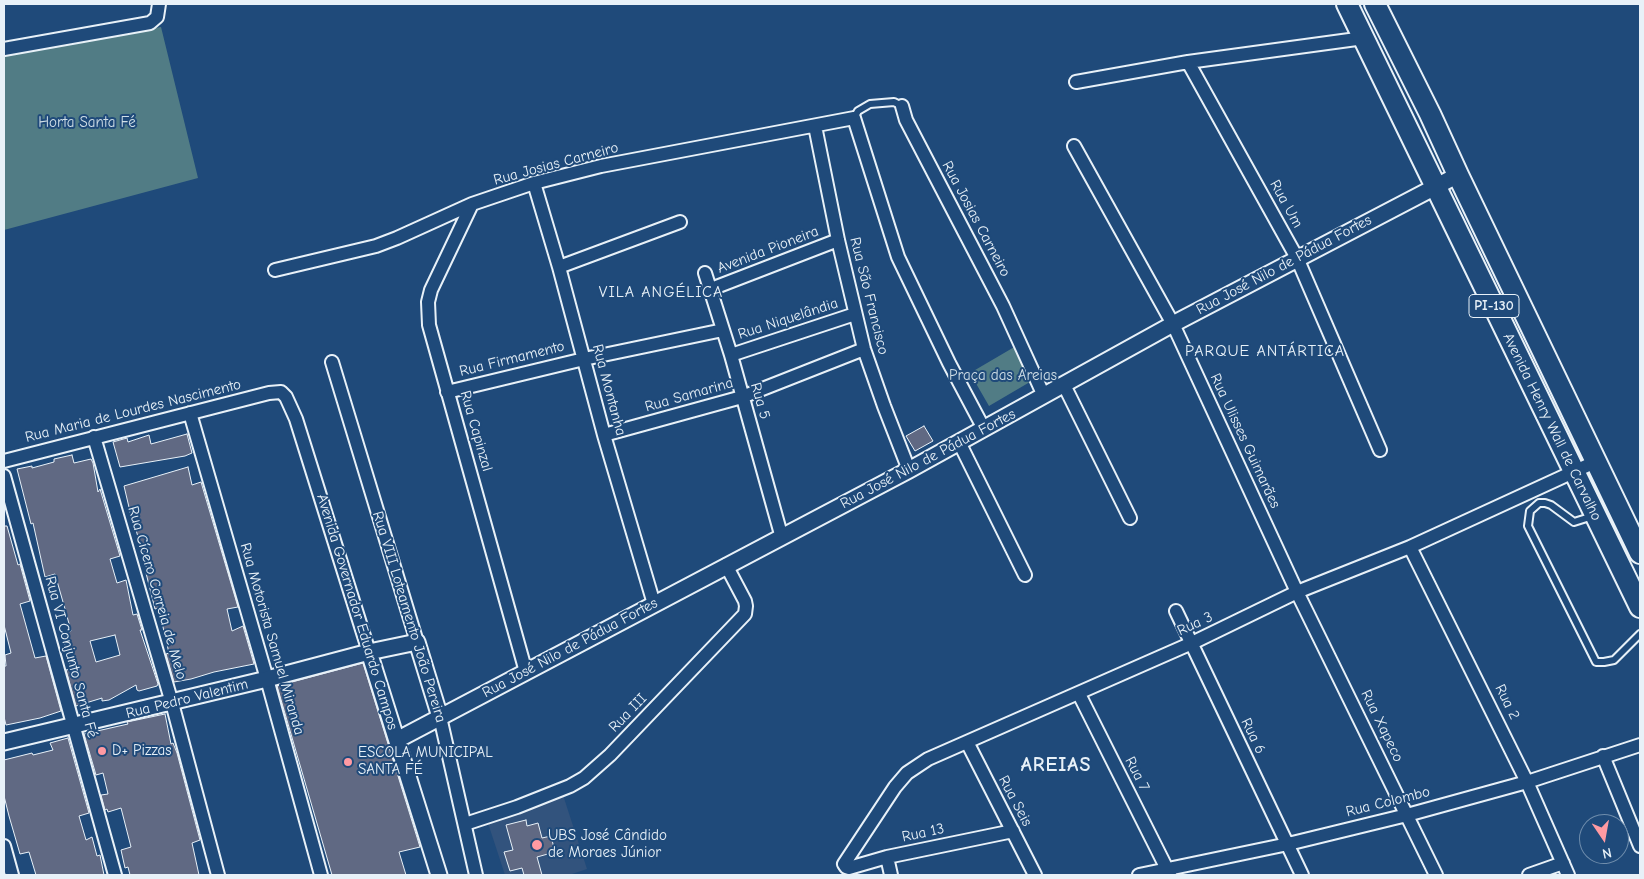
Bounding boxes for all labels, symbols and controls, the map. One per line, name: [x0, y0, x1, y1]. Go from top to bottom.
park label: Horta Santa Fé: [38, 114, 136, 132]
street label: Rua Josias Carneiro: [492, 139, 620, 189]
street label: Rua Josias Carneiro: [938, 158, 1014, 280]
street label: Rua Um: [1265, 177, 1307, 231]
street label: Rua José Nilo de Pádua Fortes: [1193, 211, 1375, 319]
street label: Avenida Pioneira: [715, 222, 821, 278]
street label: Rua São Francisco: [846, 235, 892, 357]
district label: VILA ANGÉLICA: [597, 282, 725, 302]
street label: Rua Niquelândia: [736, 294, 840, 344]
road number: PI-130: [1469, 294, 1519, 318]
street label: Avenida Henry Wall de Carvalho: [1499, 330, 1605, 524]
street label: Rua Firmamento: [458, 337, 566, 381]
district label: PARQUE ANTÁRTICA: [1183, 341, 1347, 361]
street label: Rua Montanha: [588, 342, 630, 438]
park label: Praça das Areias: [949, 367, 1057, 385]
street label: Rua Ulisses Guimarães: [1206, 371, 1284, 511]
street label: Rua Samarina: [643, 374, 735, 416]
street label: Rua Maria de Lourdes Nascimento: [23, 375, 243, 447]
street label: Rua 5: [746, 381, 774, 421]
street label: Rua Capinzal: [456, 389, 496, 473]
street label: Rua José Nilo de Pádua Fortes: [837, 405, 1019, 513]
street label: Avenida Governador Eduardo Campos: [312, 492, 402, 732]
street label: Rua Cícero Correia de Melo: [124, 504, 190, 682]
street label: Rua VIII Loteamento João Pereira: [368, 509, 450, 725]
street label: Rua Motorista Samuel Miranda: [236, 541, 308, 737]
street label: Rua VI Conjunto Santa Fé: [41, 574, 101, 740]
street label: Rua José Nilo de Pádua Fortes: [479, 594, 661, 702]
street label: Rua 3: [1174, 608, 1216, 640]
street label: Rua Pedro Valentim: [124, 675, 250, 723]
street label: Rua 2: [1491, 681, 1523, 723]
street label: Rua Xapeco: [1357, 687, 1407, 765]
street label: Rua III: [605, 690, 651, 736]
street label: Rua 6: [1237, 715, 1269, 757]
place label: D+ Pizzas: [112, 742, 172, 760]
place label: ESCOLA MUNICIPAL SANTA FÉ: [358, 744, 493, 779]
marker: D+ Pizzas: [96, 745, 108, 757]
district label: AREIAS: [1020, 753, 1092, 777]
street label: Rua 7: [1121, 754, 1153, 794]
marker: ESCOLA MUNICIPAL SANTA FÉ: [342, 756, 354, 768]
street label: Rua Seis: [994, 773, 1036, 829]
street label: Rua Colombo: [1344, 783, 1432, 821]
north arrow: [1579, 814, 1629, 864]
street label: Rua 13: [900, 820, 946, 846]
place label: UBS José Cândido de Moraes Júnior: [548, 827, 667, 862]
marker: UBS José Cândido de Moraes Júnior: [530, 838, 544, 852]
text: N: [1601, 844, 1613, 862]

